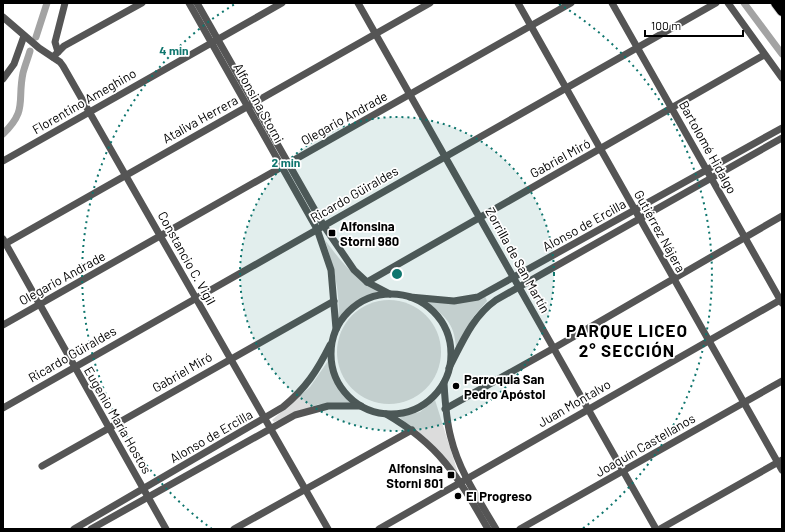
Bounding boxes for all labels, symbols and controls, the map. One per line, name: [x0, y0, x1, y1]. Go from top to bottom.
scale bar: [645, 12, 743, 38]
text: 100 m: [651, 18, 681, 32]
text: 4 min: [159, 43, 189, 57]
street label: Alfonsina Storni: [230, 60, 288, 146]
street label: Florentino Ameghino: [29, 65, 139, 137]
street label: Olegario Andrade: [298, 88, 390, 148]
street label: Ataliva Herrera: [159, 92, 241, 146]
street label: Bartolomé Hidalgo: [676, 98, 740, 196]
street label: Gabriel Miró: [527, 135, 593, 181]
text: 2 min: [272, 155, 300, 169]
street label: Ricardo Güiraldes: [307, 162, 401, 226]
street label: Gutiérrez Nájera: [631, 187, 689, 275]
street label: Alonso de Ercilla: [540, 196, 628, 254]
street label: Zorrilla de San Martín: [482, 205, 554, 315]
street label: Constancio C. Vigil: [155, 208, 219, 308]
place label: Alfonsina Storni 980: [340, 218, 399, 249]
marker: Alfonsina Storni 980: [327, 228, 337, 238]
street label: Olegario Andrade: [16, 248, 108, 308]
centre of rings: [390, 267, 404, 281]
district label: PARQUE LICEO 2° SECCIÓN: [566, 320, 688, 360]
street label: Ricardo Güiraldes: [25, 322, 119, 386]
street label: Gabriel Miró: [149, 348, 215, 396]
street label: Eugenio María Hostos: [81, 364, 155, 476]
place label: Parroquia San Pedro Apóstol: [464, 371, 545, 402]
street label: Juan Montalvo: [535, 376, 613, 430]
marker: Parroquia San Pedro Apóstol: [451, 381, 461, 391]
street label: Alonso de Ercilla: [167, 406, 255, 466]
street label: Joaquín Castellanos: [592, 410, 698, 480]
place label: Alfonsina Storni 801: [386, 460, 443, 491]
marker: Alfonsina Storni 801: [446, 470, 456, 480]
place label: El Progreso: [466, 488, 532, 504]
marker: El Progreso: [453, 491, 463, 501]

